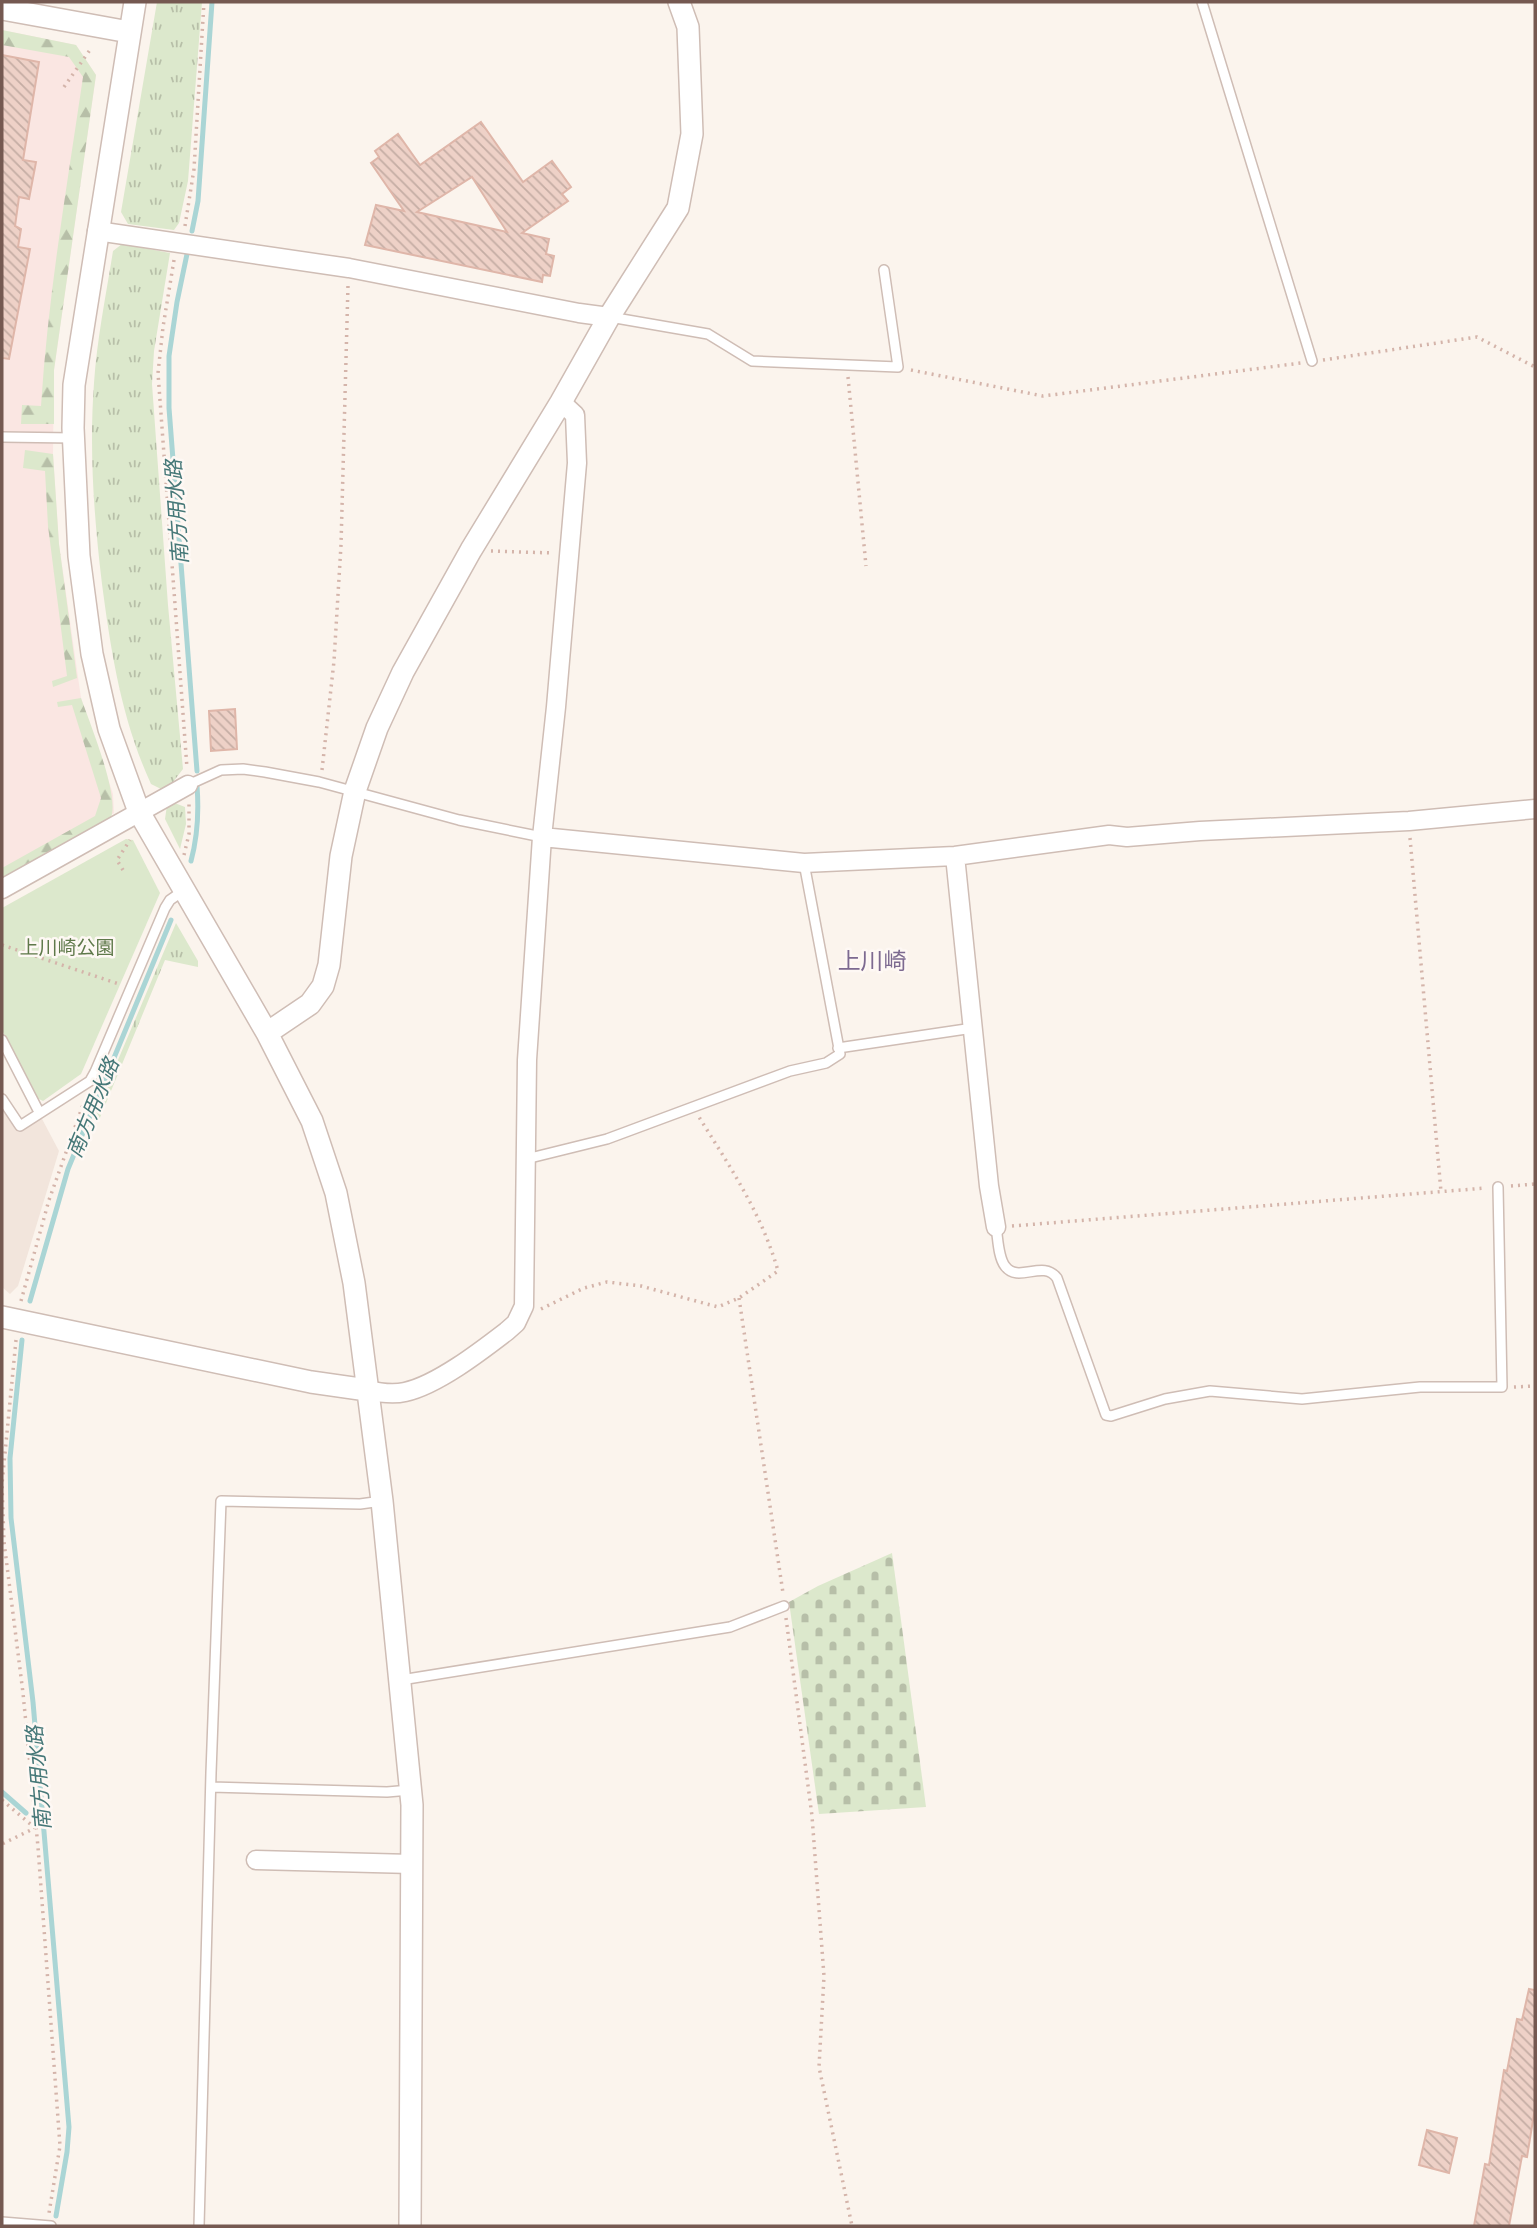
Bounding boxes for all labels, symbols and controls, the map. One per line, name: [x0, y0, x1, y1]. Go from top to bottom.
water label: 南方用水路: [159, 457, 193, 565]
park label: 上川崎公園: [19, 935, 115, 959]
district label: 上川崎: [838, 946, 907, 975]
water label: 南方用水路: [60, 1052, 125, 1161]
water label: 南方用水路: [20, 1723, 56, 1832]

